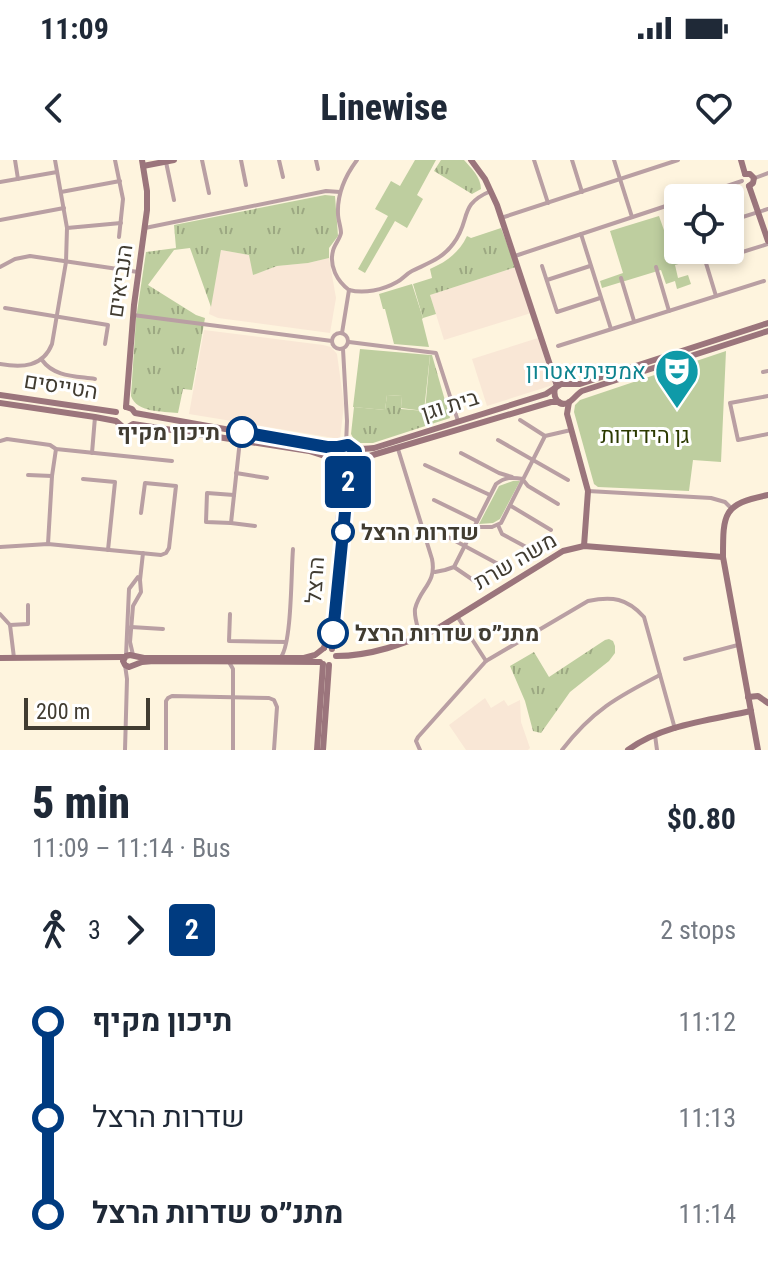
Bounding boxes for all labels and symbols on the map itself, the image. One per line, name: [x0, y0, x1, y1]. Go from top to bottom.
street label: הנביאים: [102, 243, 138, 319]
theatre icon: אמפיתיאטרון: [653, 347, 701, 410]
place label: אמפיתיאטרון: [526, 359, 646, 384]
street label: הטייסים: [22, 368, 100, 404]
street label: בית וגן: [418, 384, 482, 425]
marker: תיכון מקיף: [227, 417, 257, 447]
place label: תיכון מקיף: [117, 420, 220, 445]
park label: גן הידידות: [600, 423, 690, 448]
line badge: 2: [322, 456, 374, 508]
place label: שדרות הרצל: [361, 520, 479, 545]
marker: שדרות הרצל: [332, 521, 354, 543]
street label: משה שרת: [469, 527, 561, 595]
street label: הרצל: [301, 556, 329, 604]
marker: מתנ״ס שדרות הרצל: [318, 618, 348, 648]
place label: מתנ״ס שדרות הרצל: [355, 621, 539, 646]
scale bar: [24, 694, 150, 730]

